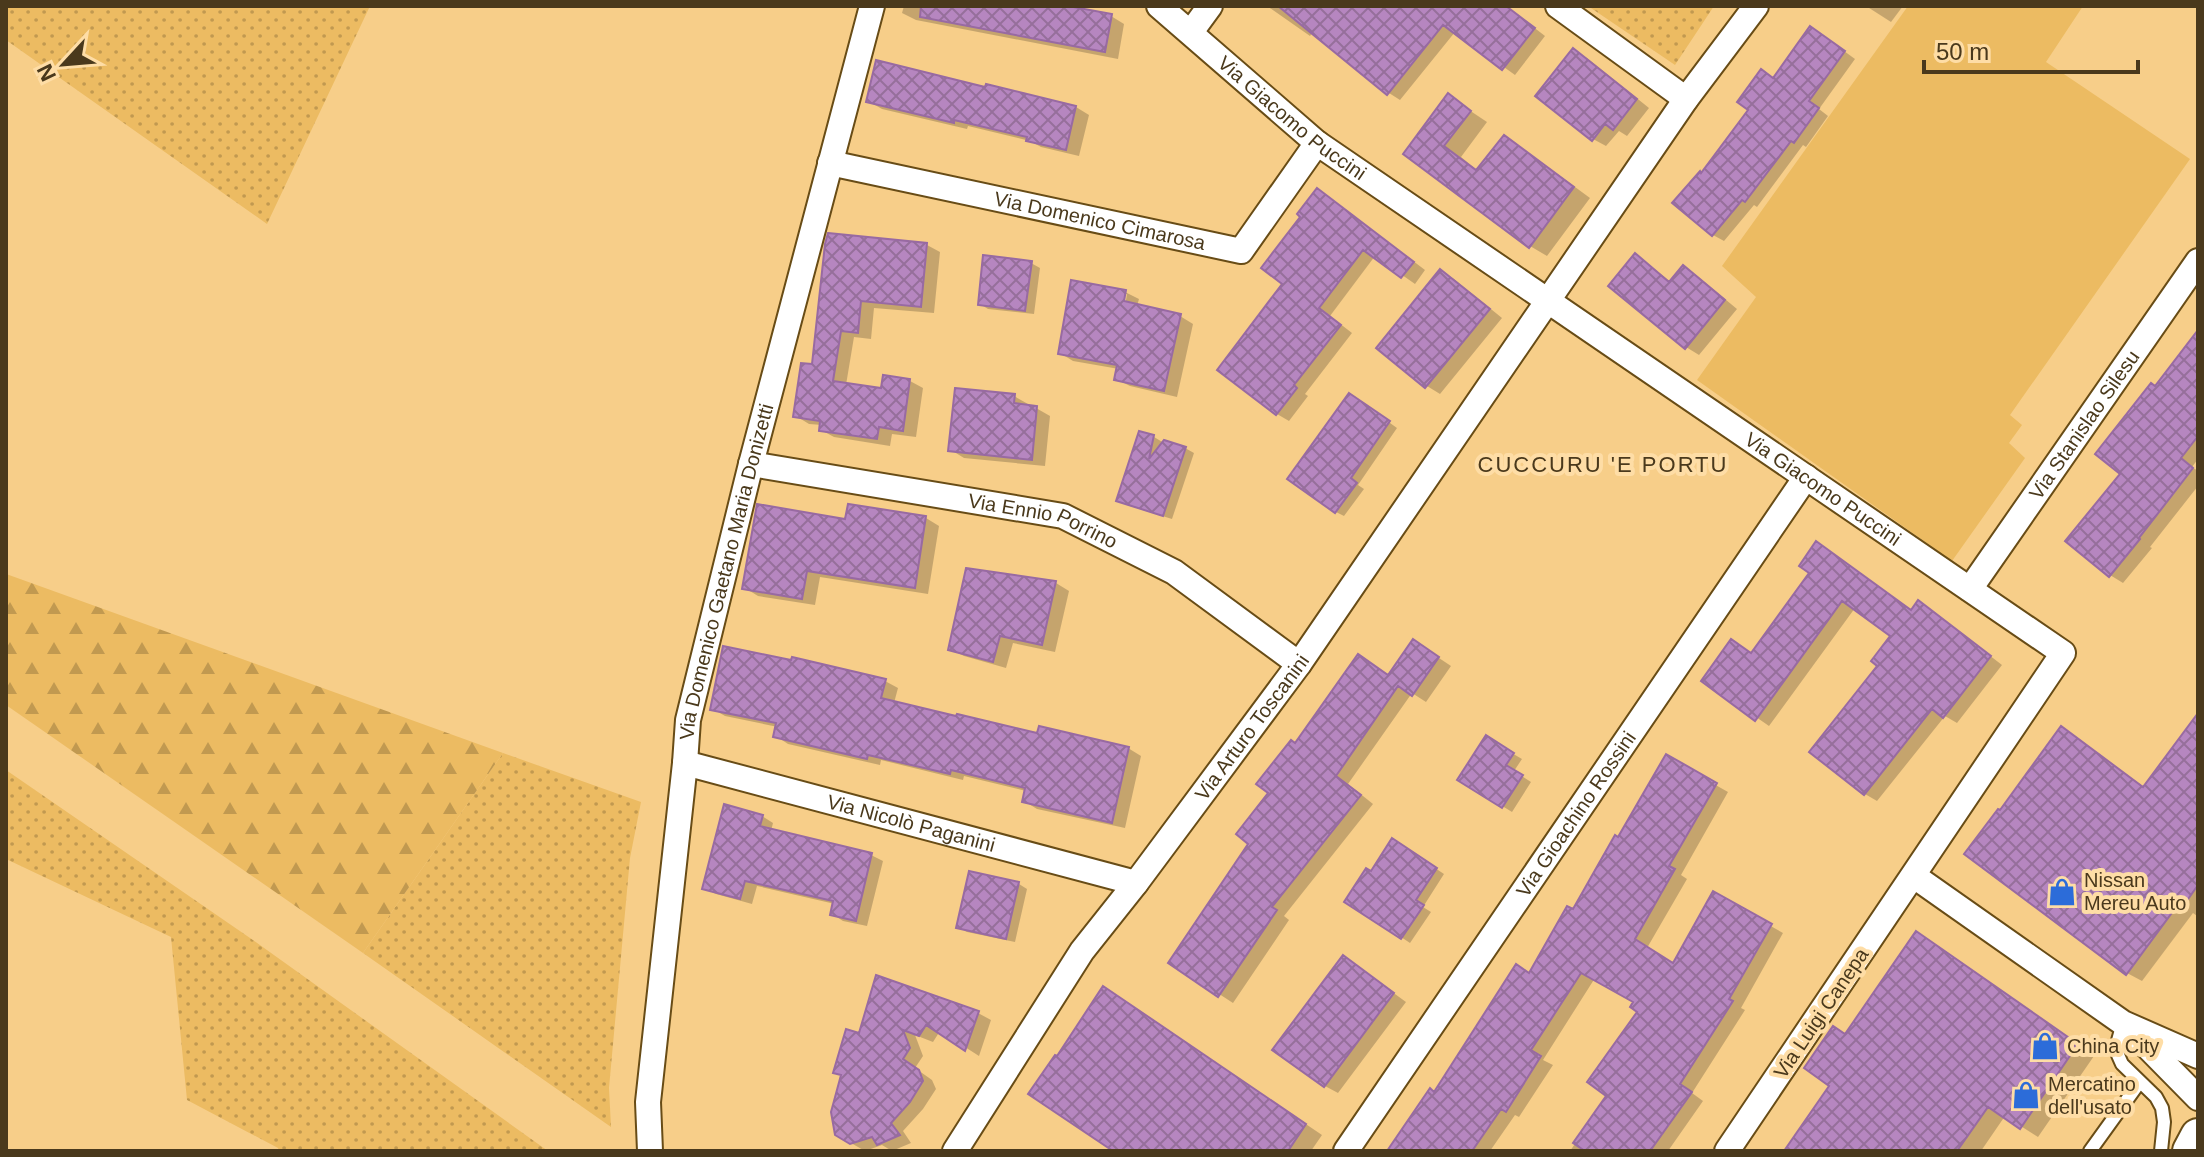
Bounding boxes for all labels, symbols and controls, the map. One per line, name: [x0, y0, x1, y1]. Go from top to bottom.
north arrow: [24, 24, 104, 104]
scale bar: [1924, 24, 2138, 74]
text: 50 m: [1936, 38, 1989, 65]
street label: Via Giacomo Puccini: [1214, 51, 1370, 184]
text: N: [32, 60, 61, 85]
street label: Via Domenico Cimarosa: [992, 187, 1208, 254]
street label: Via Stanislao Silesu: [2025, 346, 2144, 504]
street label: Via Domenico Gaetano Maria Donizetti: [676, 401, 777, 741]
street label: Via Giacomo Puccini: [1741, 428, 1905, 550]
district label: CUCCURU 'E PORTU: [1478, 452, 1728, 477]
street label: Via Ennio Porrino: [967, 489, 1121, 553]
street label: Via Arturo Toscanini: [1191, 650, 1313, 804]
street label: Via Gioachino Rossini: [1512, 727, 1640, 901]
street label: Via Nicolò Paganini: [825, 790, 998, 856]
place label: Nissan Mereu Auto: [2084, 869, 2186, 914]
shop icon: Nissan Mereu Auto: [2047, 877, 2077, 907]
street label: Via Luigi Canepa: [1769, 943, 1873, 1082]
shop icon: China City: [2030, 1031, 2060, 1061]
place label: China City: [2067, 1035, 2159, 1057]
place label: Mercatino dell'usato: [2048, 1073, 2136, 1118]
shop icon: Mercatino dell'usato: [2011, 1080, 2041, 1110]

